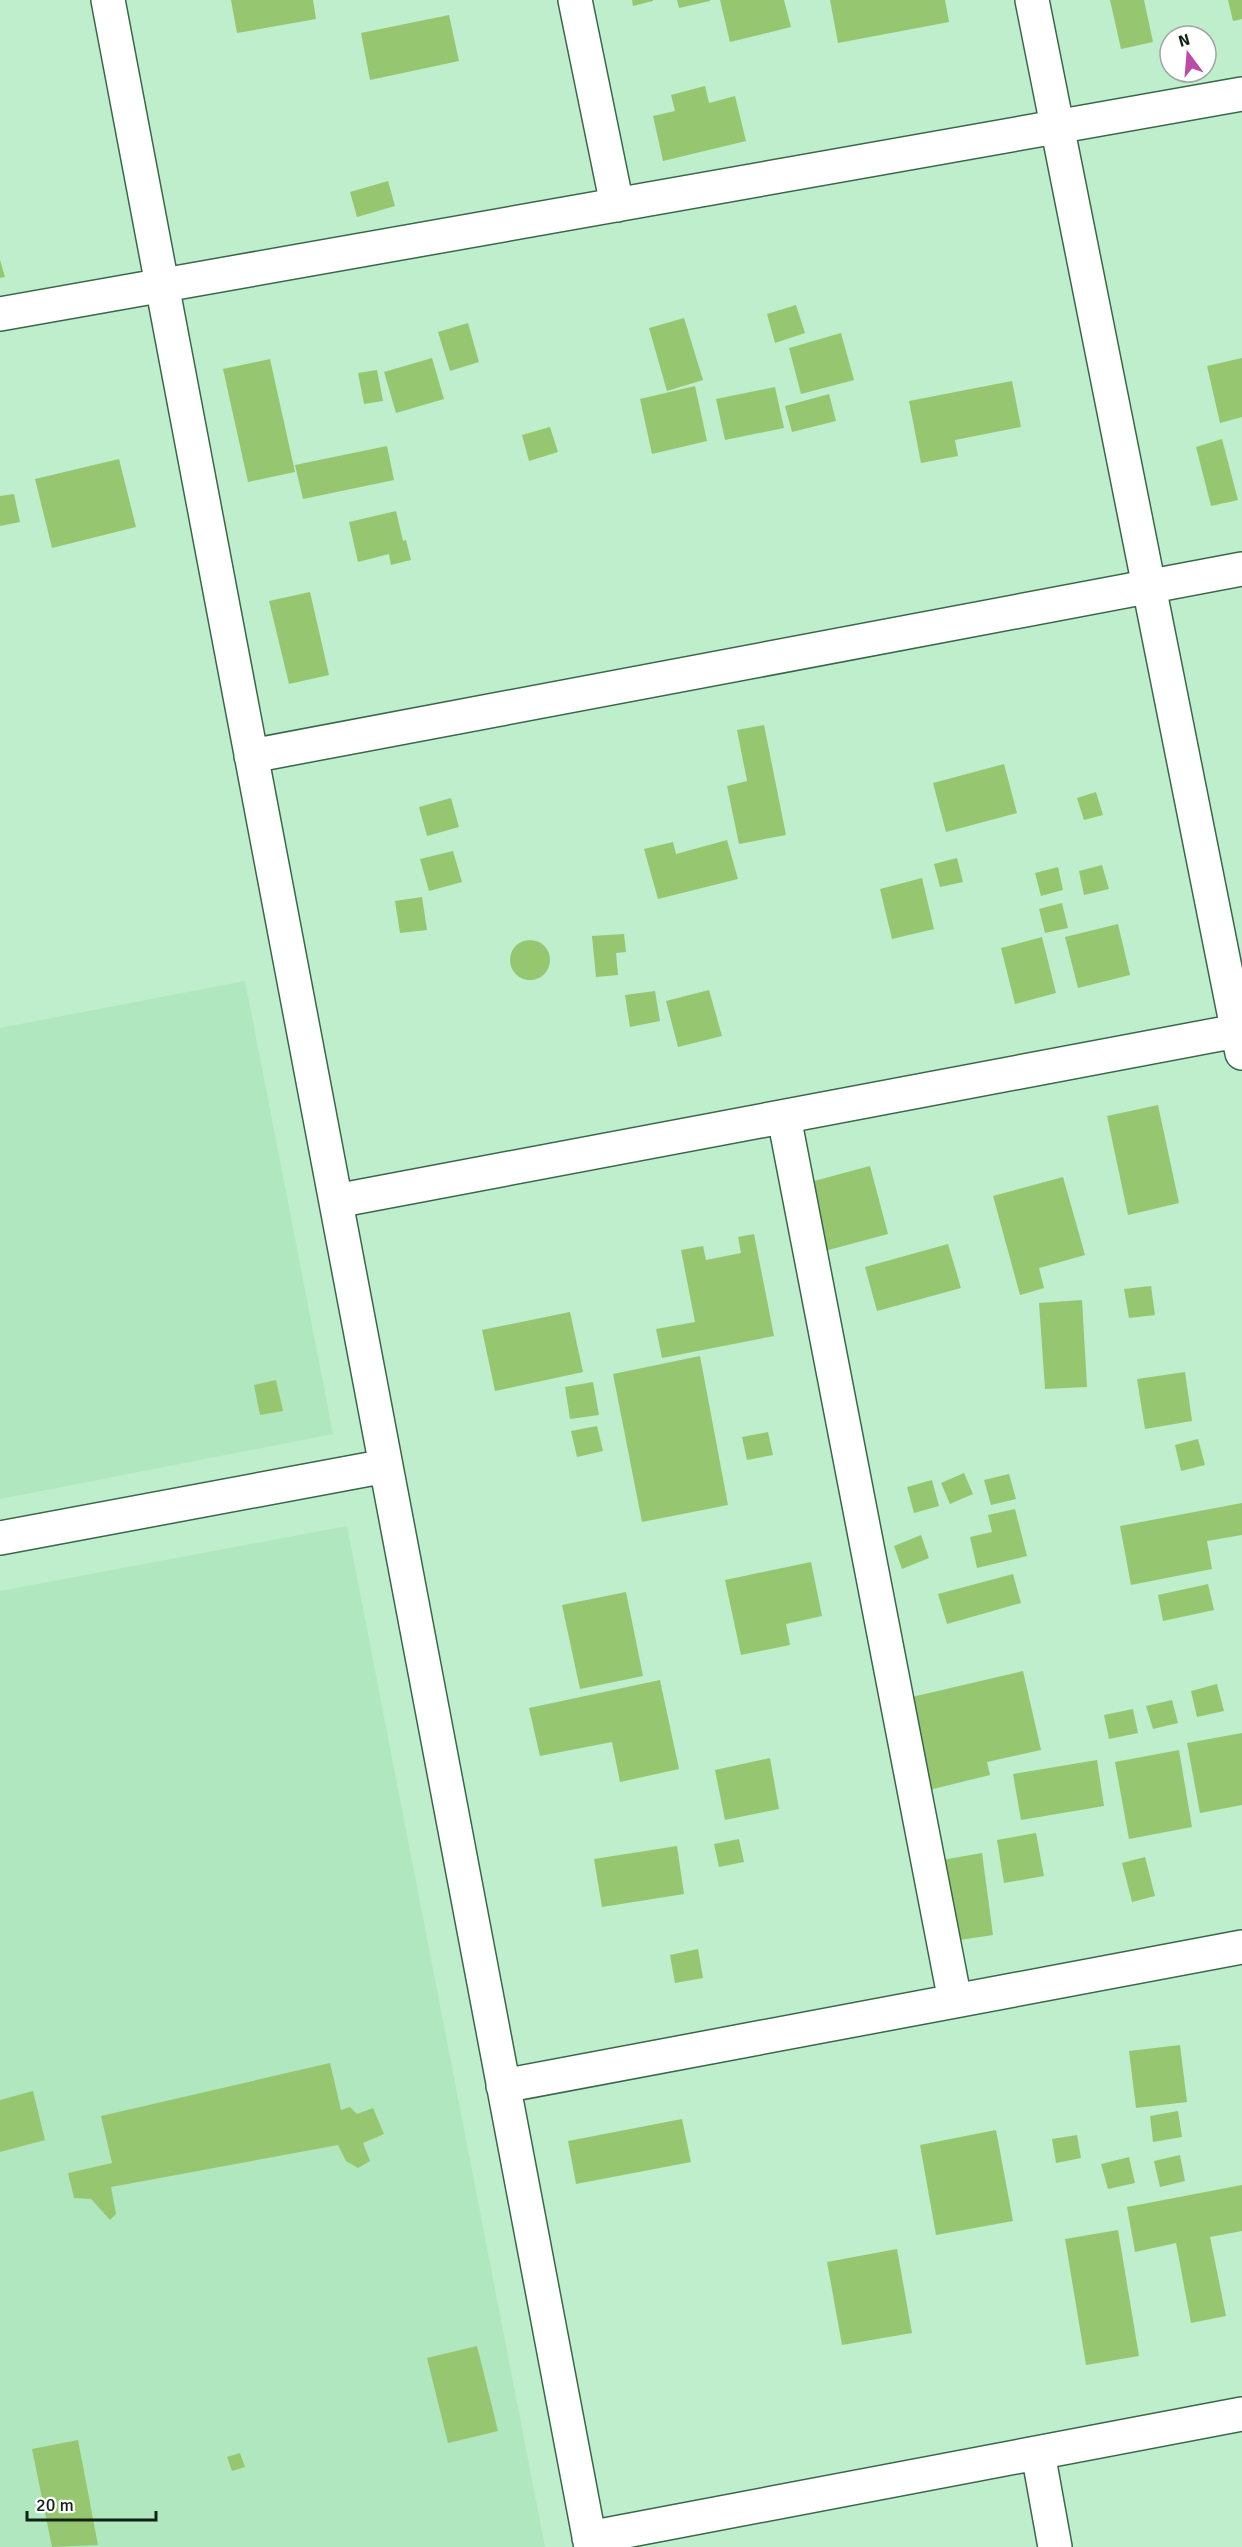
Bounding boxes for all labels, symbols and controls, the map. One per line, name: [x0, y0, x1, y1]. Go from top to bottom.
north arrow: [1158, 24, 1218, 84]
text: N: [1176, 29, 1192, 52]
scale bar: [27, 2484, 156, 2522]
text: 20 m: [36, 2494, 74, 2516]

